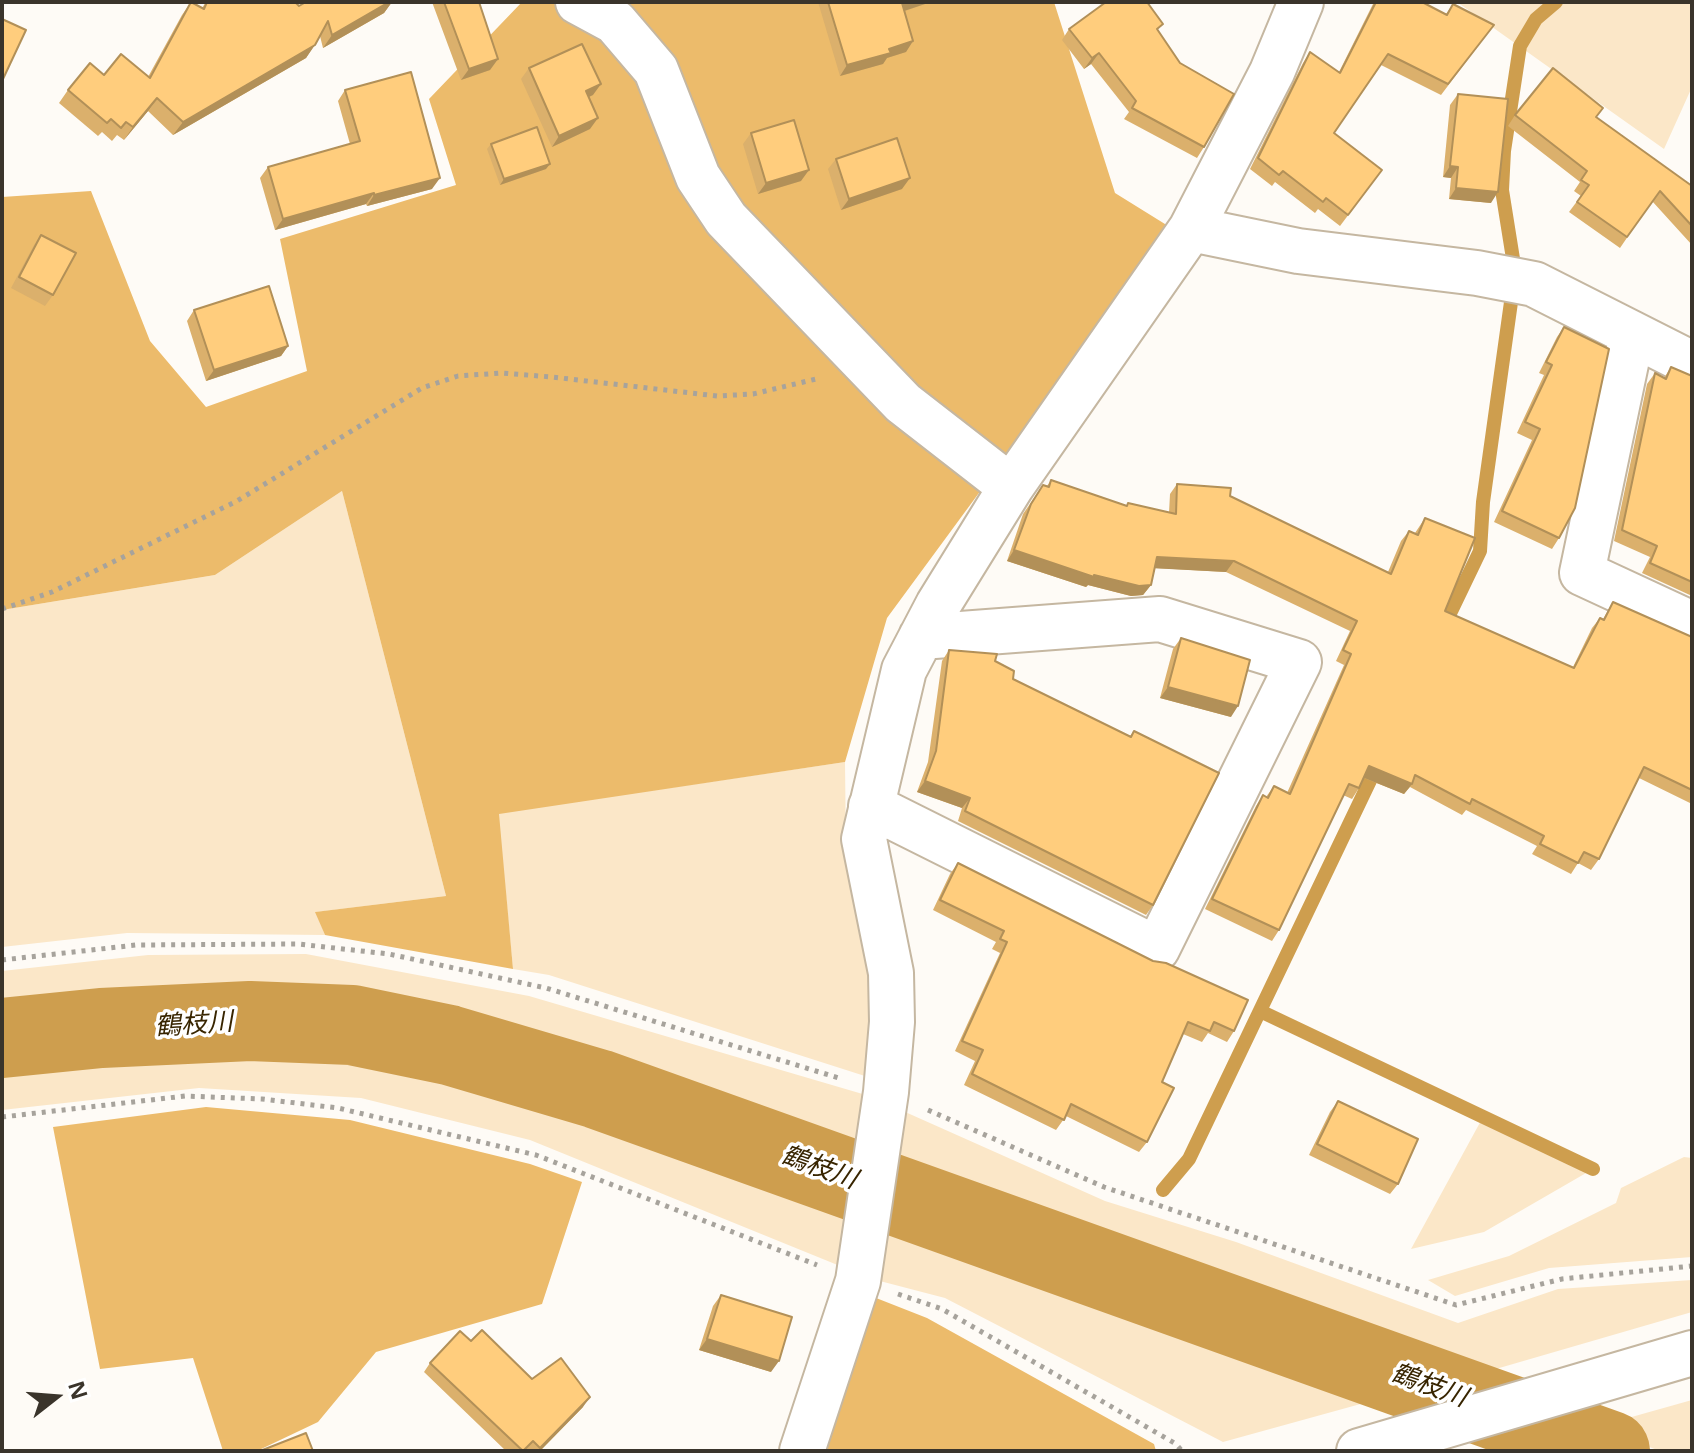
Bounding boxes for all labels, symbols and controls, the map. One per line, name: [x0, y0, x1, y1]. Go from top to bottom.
water label: 鶴枝川: [154, 1007, 234, 1043]
water label: 鶴枝川: [777, 1140, 861, 1196]
north arrow: [16, 1357, 96, 1437]
water label: 鶴枝川: [1387, 1358, 1471, 1414]
text: N: [62, 1377, 96, 1403]

